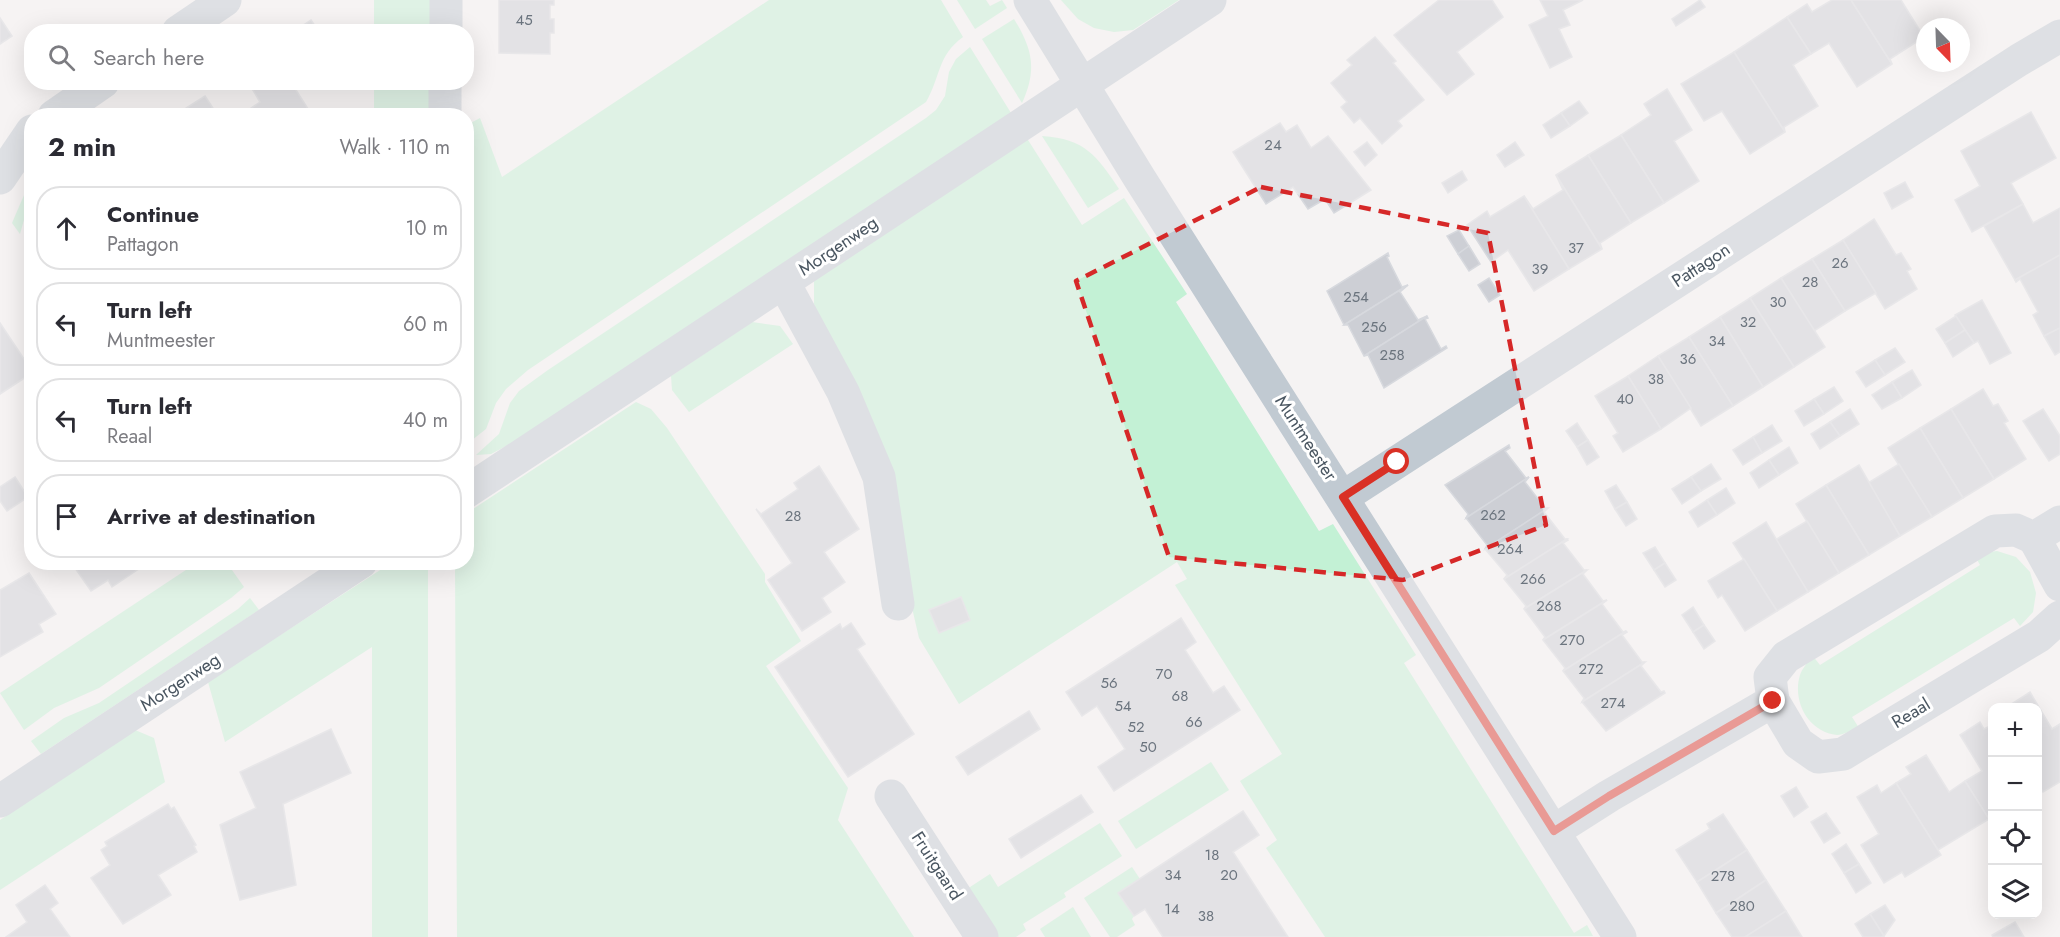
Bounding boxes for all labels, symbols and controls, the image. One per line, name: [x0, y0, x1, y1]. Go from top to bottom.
house number: 45: [515, 9, 533, 31]
north arrow: [1916, 18, 1970, 72]
search box: [24, 24, 474, 90]
icon: search: [45, 41, 78, 74]
text: Search here: [93, 41, 204, 73]
text: 2 min: [48, 128, 116, 166]
text: Walk · 110 m: [340, 133, 450, 162]
house number: 24: [1264, 134, 1282, 156]
text: Continue: [107, 198, 199, 230]
street label: Morgenweg: [793, 210, 883, 282]
icon: ahead: [50, 212, 83, 245]
text: 10 m: [405, 214, 448, 243]
text: Pattagon: [107, 230, 179, 259]
street label: Pattagon: [1667, 236, 1735, 294]
house number: 37: [1568, 237, 1584, 259]
house number: 26: [1831, 252, 1849, 274]
house number: 39: [1532, 258, 1548, 280]
house number: 28: [1802, 271, 1818, 293]
house number: 254: [1343, 286, 1369, 308]
house number: 30: [1769, 291, 1787, 313]
text: Turn left: [107, 294, 192, 326]
icon: left: [50, 308, 83, 341]
text: 60 m: [403, 310, 448, 339]
house number: 32: [1740, 311, 1756, 333]
house number: 256: [1361, 316, 1387, 338]
text: Muntmeester: [107, 326, 215, 355]
house number: 34: [1709, 330, 1726, 352]
house number: 258: [1379, 344, 1405, 366]
house number: 36: [1680, 348, 1696, 370]
house number: 38: [1648, 368, 1664, 390]
house number: 40: [1616, 388, 1634, 410]
text: Turn left: [107, 390, 192, 422]
street label: Muntmeester: [1269, 390, 1344, 487]
icon: left: [50, 404, 83, 437]
text: 40 m: [403, 406, 448, 435]
text: Reaal: [107, 422, 152, 451]
route start: [1383, 448, 1409, 474]
icon: arrive: [50, 500, 83, 533]
text: Arrive at destination: [107, 500, 316, 532]
house number: 262: [1480, 504, 1506, 526]
house number: 28: [785, 505, 801, 527]
house number: 264: [1497, 538, 1523, 560]
house number: 266: [1520, 568, 1546, 590]
house number: 268: [1536, 595, 1562, 617]
house number: 270: [1559, 629, 1585, 651]
street label: Morgenweg: [135, 646, 225, 718]
house number: 272: [1579, 658, 1603, 680]
house number: 70: [1156, 663, 1172, 685]
house number: 56: [1100, 672, 1118, 694]
house number: 68: [1172, 685, 1188, 707]
route end: [1759, 687, 1785, 713]
street label: Reaal: [1887, 691, 1935, 735]
house number: 274: [1600, 692, 1626, 714]
house number: 54: [1114, 695, 1132, 717]
map controls: [1988, 703, 2042, 919]
button: +: [1988, 703, 2042, 757]
house number: 66: [1185, 711, 1203, 733]
house number: 52: [1128, 716, 1145, 738]
house number: 50: [1139, 736, 1157, 758]
button: −: [1988, 757, 2042, 811]
button: locate: [1988, 811, 2042, 865]
street label: Fruitgaard: [905, 827, 969, 905]
house number: 18: [1205, 844, 1219, 866]
house number: 34: [1165, 864, 1182, 886]
house number: 20: [1220, 864, 1238, 886]
house number: 278: [1711, 865, 1735, 887]
button: layers: [1988, 865, 2042, 919]
house number: 280: [1729, 895, 1755, 917]
house number: 14: [1164, 898, 1180, 920]
house number: 38: [1198, 905, 1214, 927]

